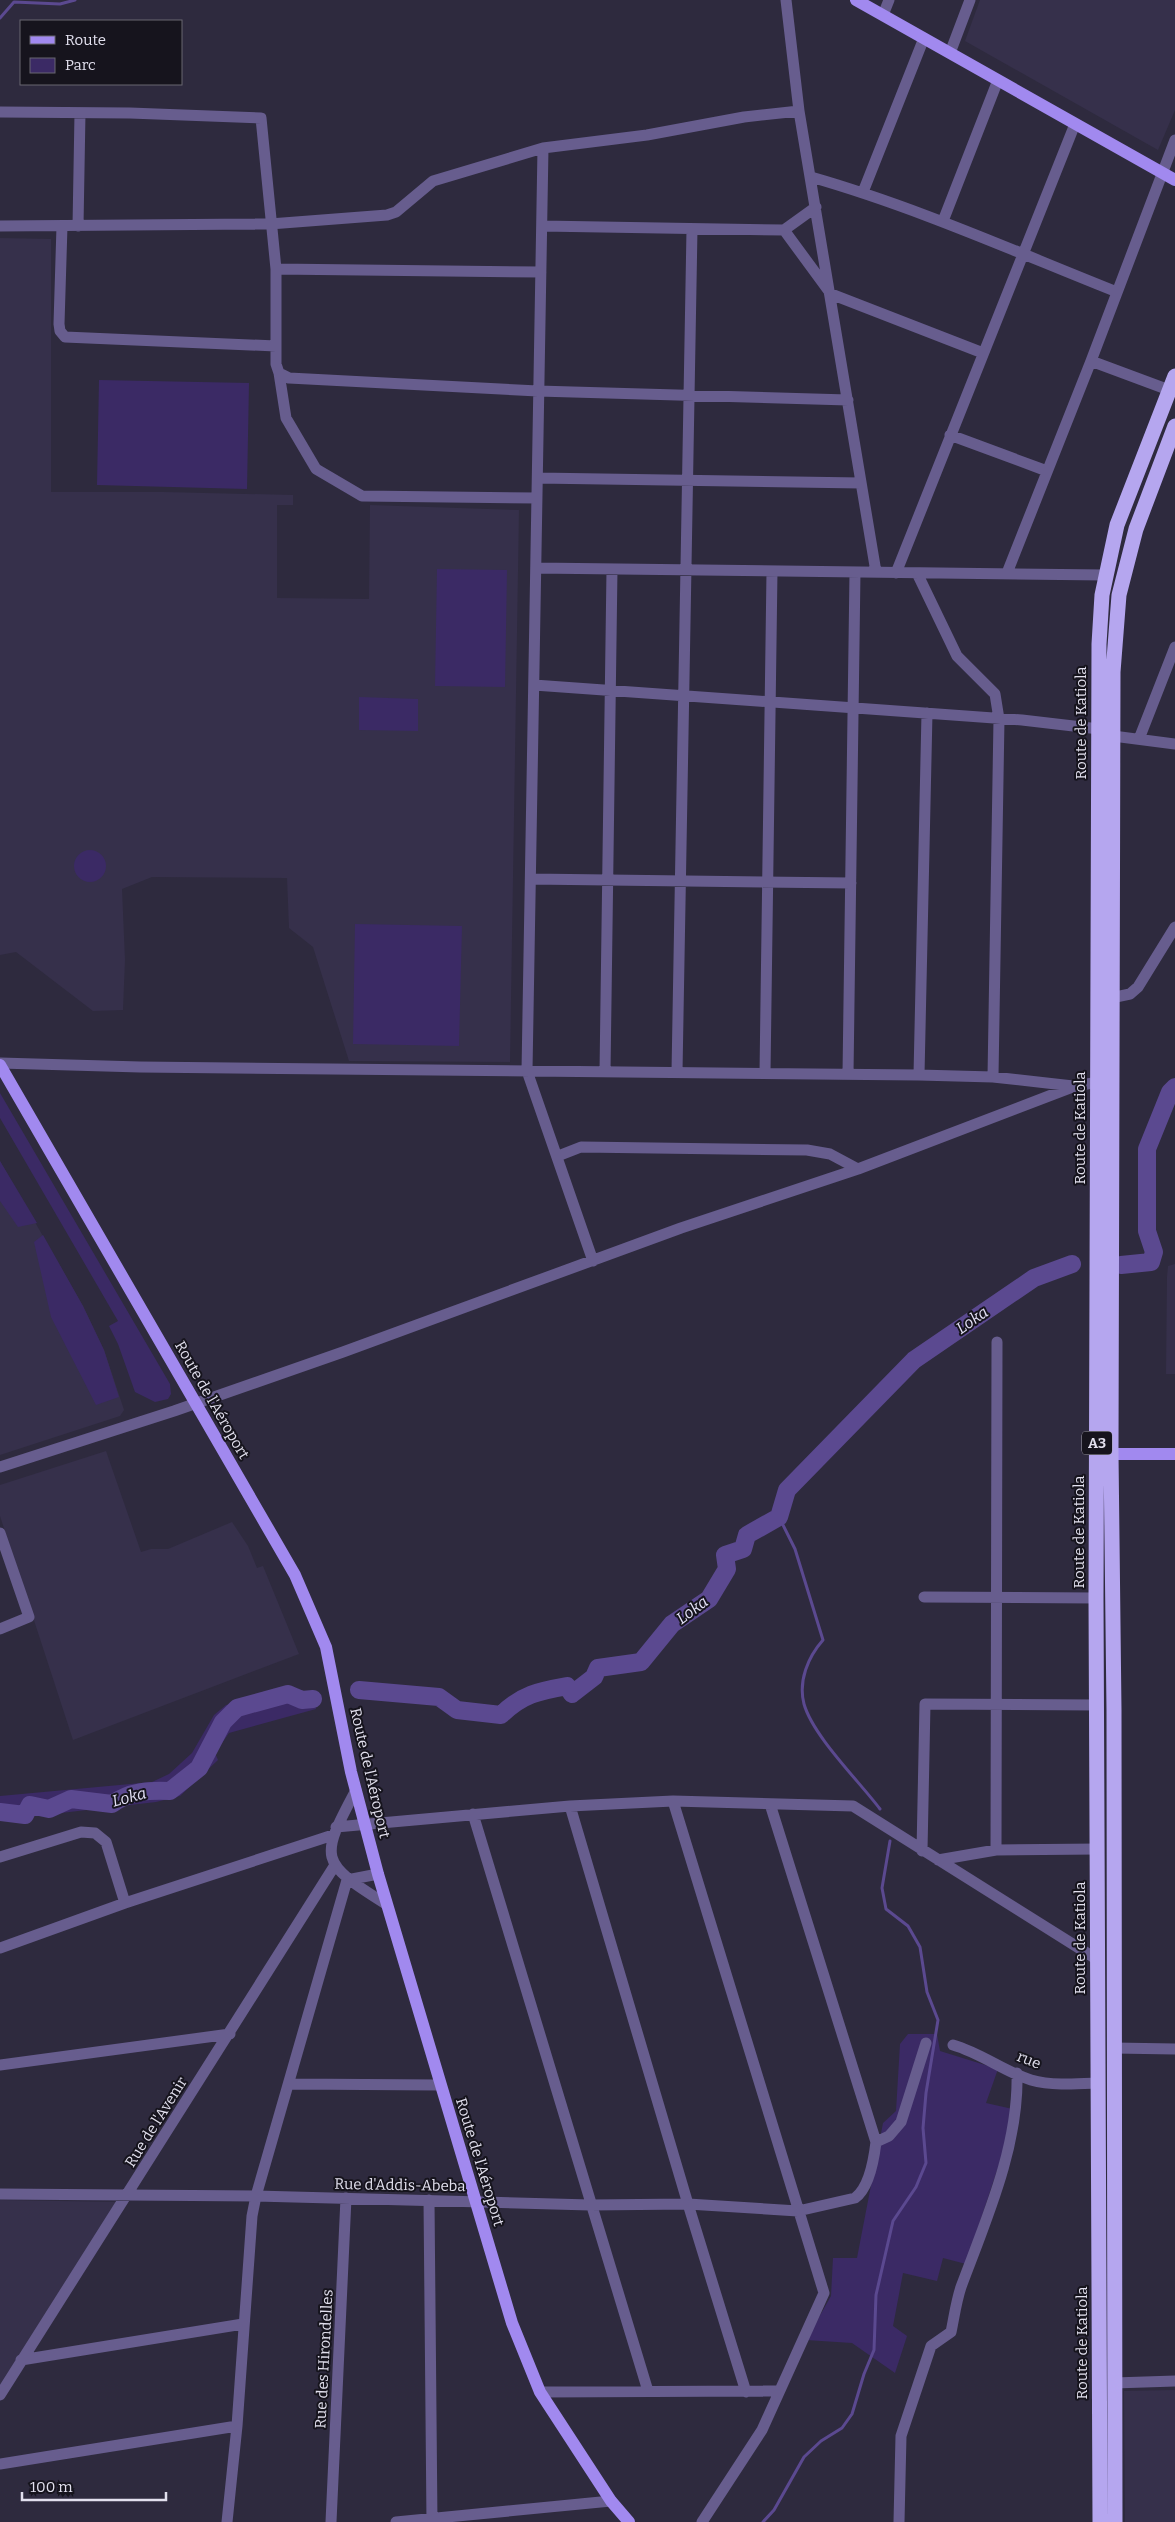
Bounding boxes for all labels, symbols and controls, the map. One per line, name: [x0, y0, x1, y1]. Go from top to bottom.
legend: [20, 20, 182, 85]
text: Route: [65, 31, 106, 49]
text: Parc: [65, 56, 96, 74]
street label: Route de Katiola: [1072, 666, 1090, 780]
street label: Route de Katiola: [1071, 1071, 1089, 1185]
water label: Loka: [952, 1302, 992, 1338]
street label: Route de l'Aéroport: [171, 1338, 253, 1463]
road number: A3: [1082, 1432, 1112, 1455]
street label: Route de Katiola: [1070, 1475, 1088, 1589]
water label: Loka: [672, 1592, 712, 1628]
street label: Route de l'Aéroport: [346, 1706, 394, 1840]
water label: Loka: [110, 1783, 148, 1811]
street label: Route de Katiola: [1071, 1881, 1089, 1995]
street label: rue: [1014, 2047, 1044, 2073]
street label: Rue de l'Avenir: [121, 2073, 191, 2170]
street label: Route de l'Aéroport: [452, 2096, 508, 2229]
street label: Rue d'Addis-Abeba: [334, 2175, 466, 2195]
street label: Route de Katiola: [1073, 2286, 1091, 2400]
street label: Rue des Hirondelles: [311, 2289, 337, 2429]
scale bar: [22, 2470, 166, 2502]
text: 100 m: [30, 2478, 73, 2496]

